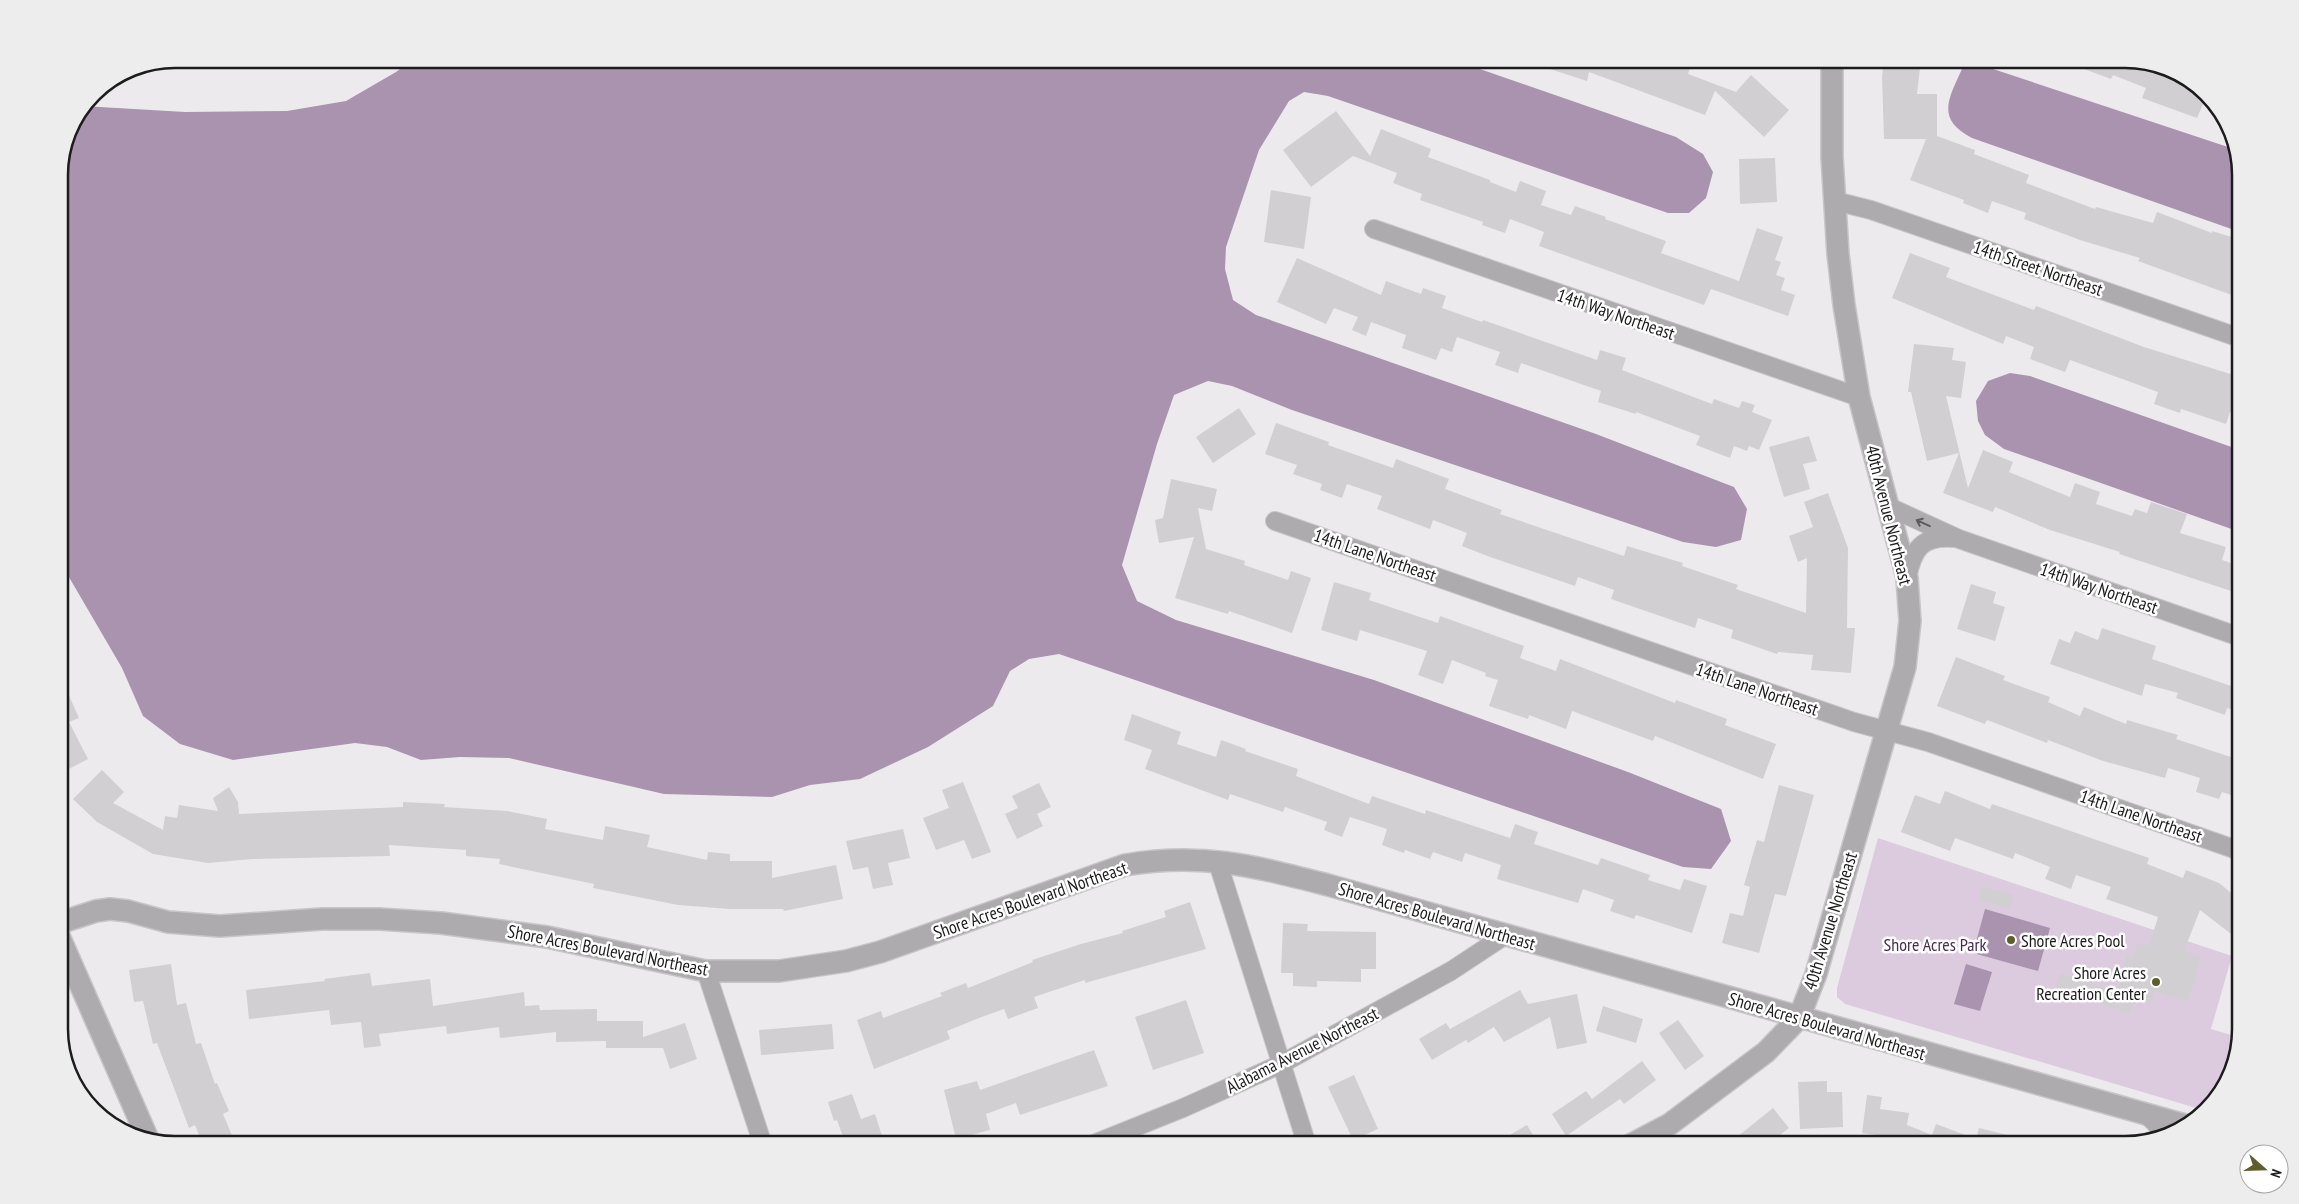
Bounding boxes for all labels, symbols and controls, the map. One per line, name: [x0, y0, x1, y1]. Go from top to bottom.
street label: 14th Street Northeast: [1970, 235, 2106, 301]
street label: 14th Way Northeast: [1554, 283, 1678, 345]
street label: 40th Avenue Northeast: [1861, 443, 1917, 587]
one-way arrow: [1916, 517, 1931, 527]
street label: 14th Lane Northeast: [1311, 523, 1439, 587]
street label: 14th Way Northeast: [2037, 557, 2161, 619]
street label: 14th Lane Northeast: [1693, 657, 1821, 721]
street label: 14th Lane Northeast: [2077, 784, 2205, 848]
street label: 40th Avenue Northeast: [1798, 849, 1862, 993]
street label: Shore Acres Boulevard Northeast: [930, 856, 1130, 944]
street label: Shore Acres Boulevard Northeast: [1336, 877, 1538, 955]
street label: Shore Acres Boulevard Northeast: [506, 919, 710, 981]
place label: Shore Acres Pool: [2021, 929, 2125, 952]
park label: Shore Acres Park: [1884, 933, 1986, 956]
marker: Shore Acres Pool: [2005, 934, 2017, 946]
place label: Shore Acres Recreation Center: [2036, 961, 2146, 1005]
marker: Shore Acres Recreation Center: [2150, 976, 2162, 988]
street label: Shore Acres Boulevard Northeast: [1726, 987, 1928, 1065]
street label: Alabama Avenue Northeast: [1222, 1002, 1382, 1098]
north arrow: [2239, 1144, 2289, 1194]
text: N: [2266, 1167, 2286, 1180]

